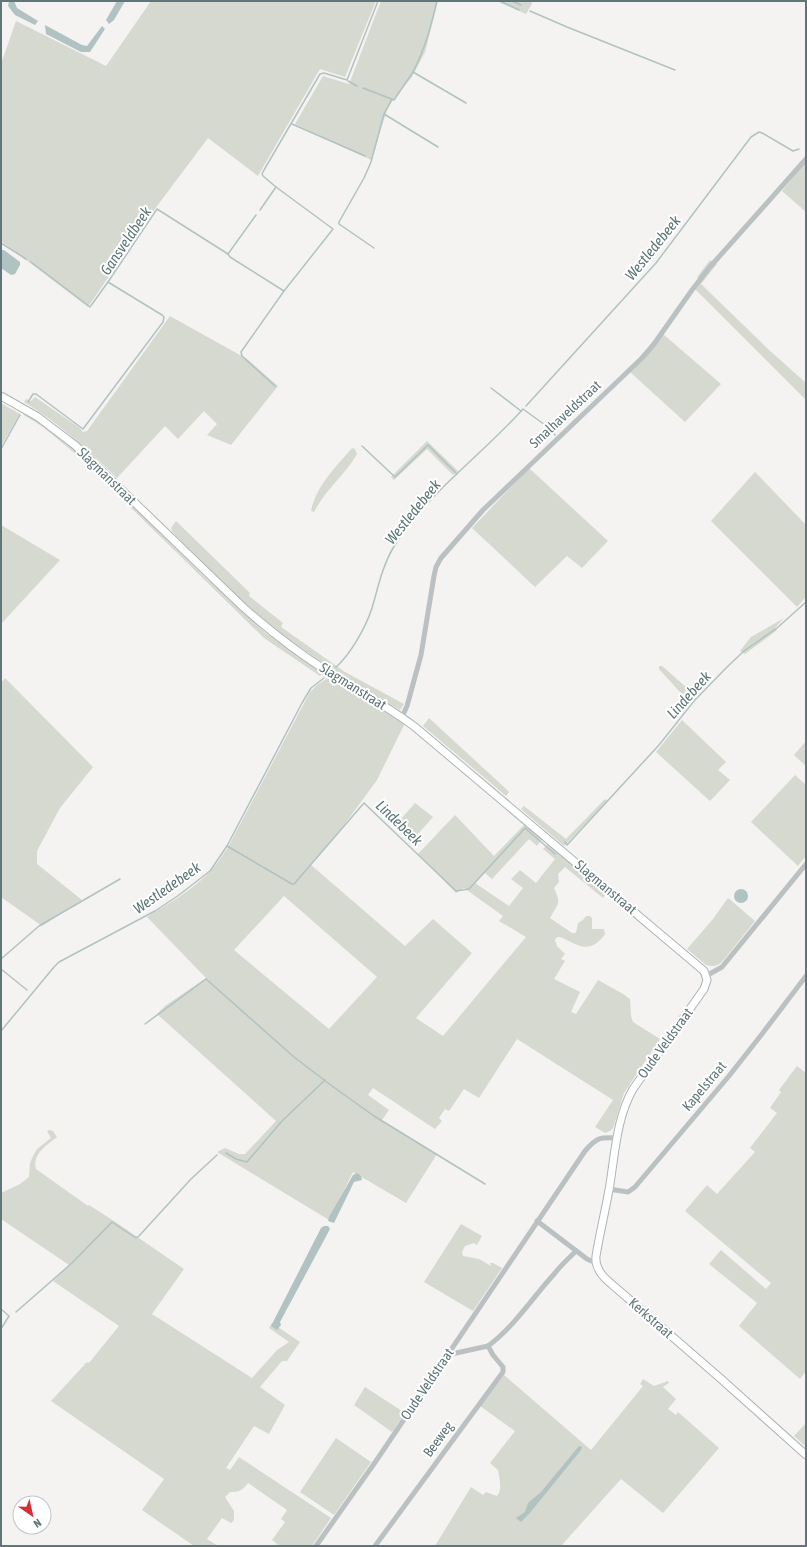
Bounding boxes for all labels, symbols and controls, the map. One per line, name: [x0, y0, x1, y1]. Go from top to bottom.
water label: Gansveldbeek: [97, 203, 155, 278]
water label: Westledebeek: [621, 212, 684, 283]
street label: Smalhaveldstraat: [526, 377, 604, 451]
street label: Slagmanstraat: [74, 444, 140, 508]
water label: Westledebeek: [381, 476, 444, 547]
street label: Slagmanstraat: [317, 659, 389, 713]
water label: Lindebeek: [663, 667, 714, 722]
water label: Lindebeek: [373, 797, 426, 849]
street label: Slagmanstraat: [572, 857, 640, 917]
water label: Westledebeek: [130, 858, 204, 917]
street label: Oude Veldstraat: [634, 1005, 696, 1081]
street label: Kapelstraat: [679, 1058, 729, 1114]
street label: Kerkstraat: [626, 1295, 676, 1341]
street label: Oude Veldstraat: [397, 1345, 457, 1423]
street label: Beeweg: [420, 1418, 456, 1460]
north arrow: [12, 1495, 52, 1535]
text: N: [32, 1516, 44, 1530]

